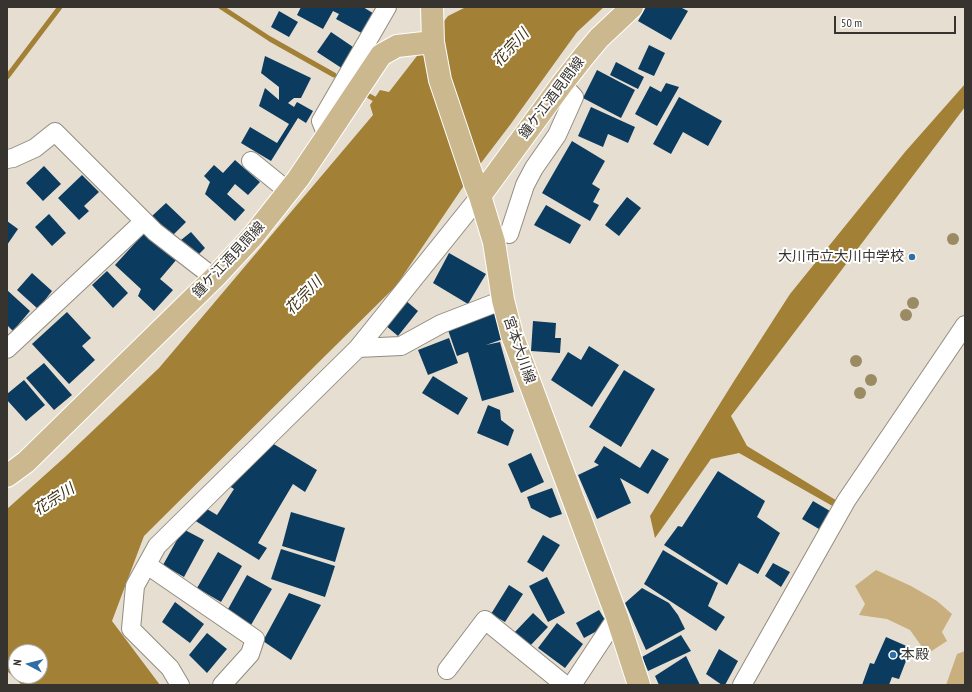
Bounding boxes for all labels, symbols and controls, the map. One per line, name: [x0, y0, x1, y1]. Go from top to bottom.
scale bar: [836, 8, 958, 34]
text: 50 m: [841, 15, 862, 30]
water label: 花宗川: [489, 25, 533, 71]
street label: 鐘ケ江酒見間線: [516, 54, 588, 142]
street label: 鐘ケ江酒見間線: [189, 218, 269, 302]
place label: 大川市立大川中学校: [778, 249, 904, 265]
marker: 大川市立大川中学校: [907, 252, 917, 262]
water label: 花宗川: [282, 274, 326, 318]
street label: 宮本大川線: [500, 314, 538, 386]
water label: 花宗川: [30, 480, 78, 520]
north arrow: [8, 644, 48, 684]
place label: 本殿: [901, 647, 929, 663]
marker: 本殿: [888, 650, 898, 660]
text: N: [10, 659, 24, 666]

